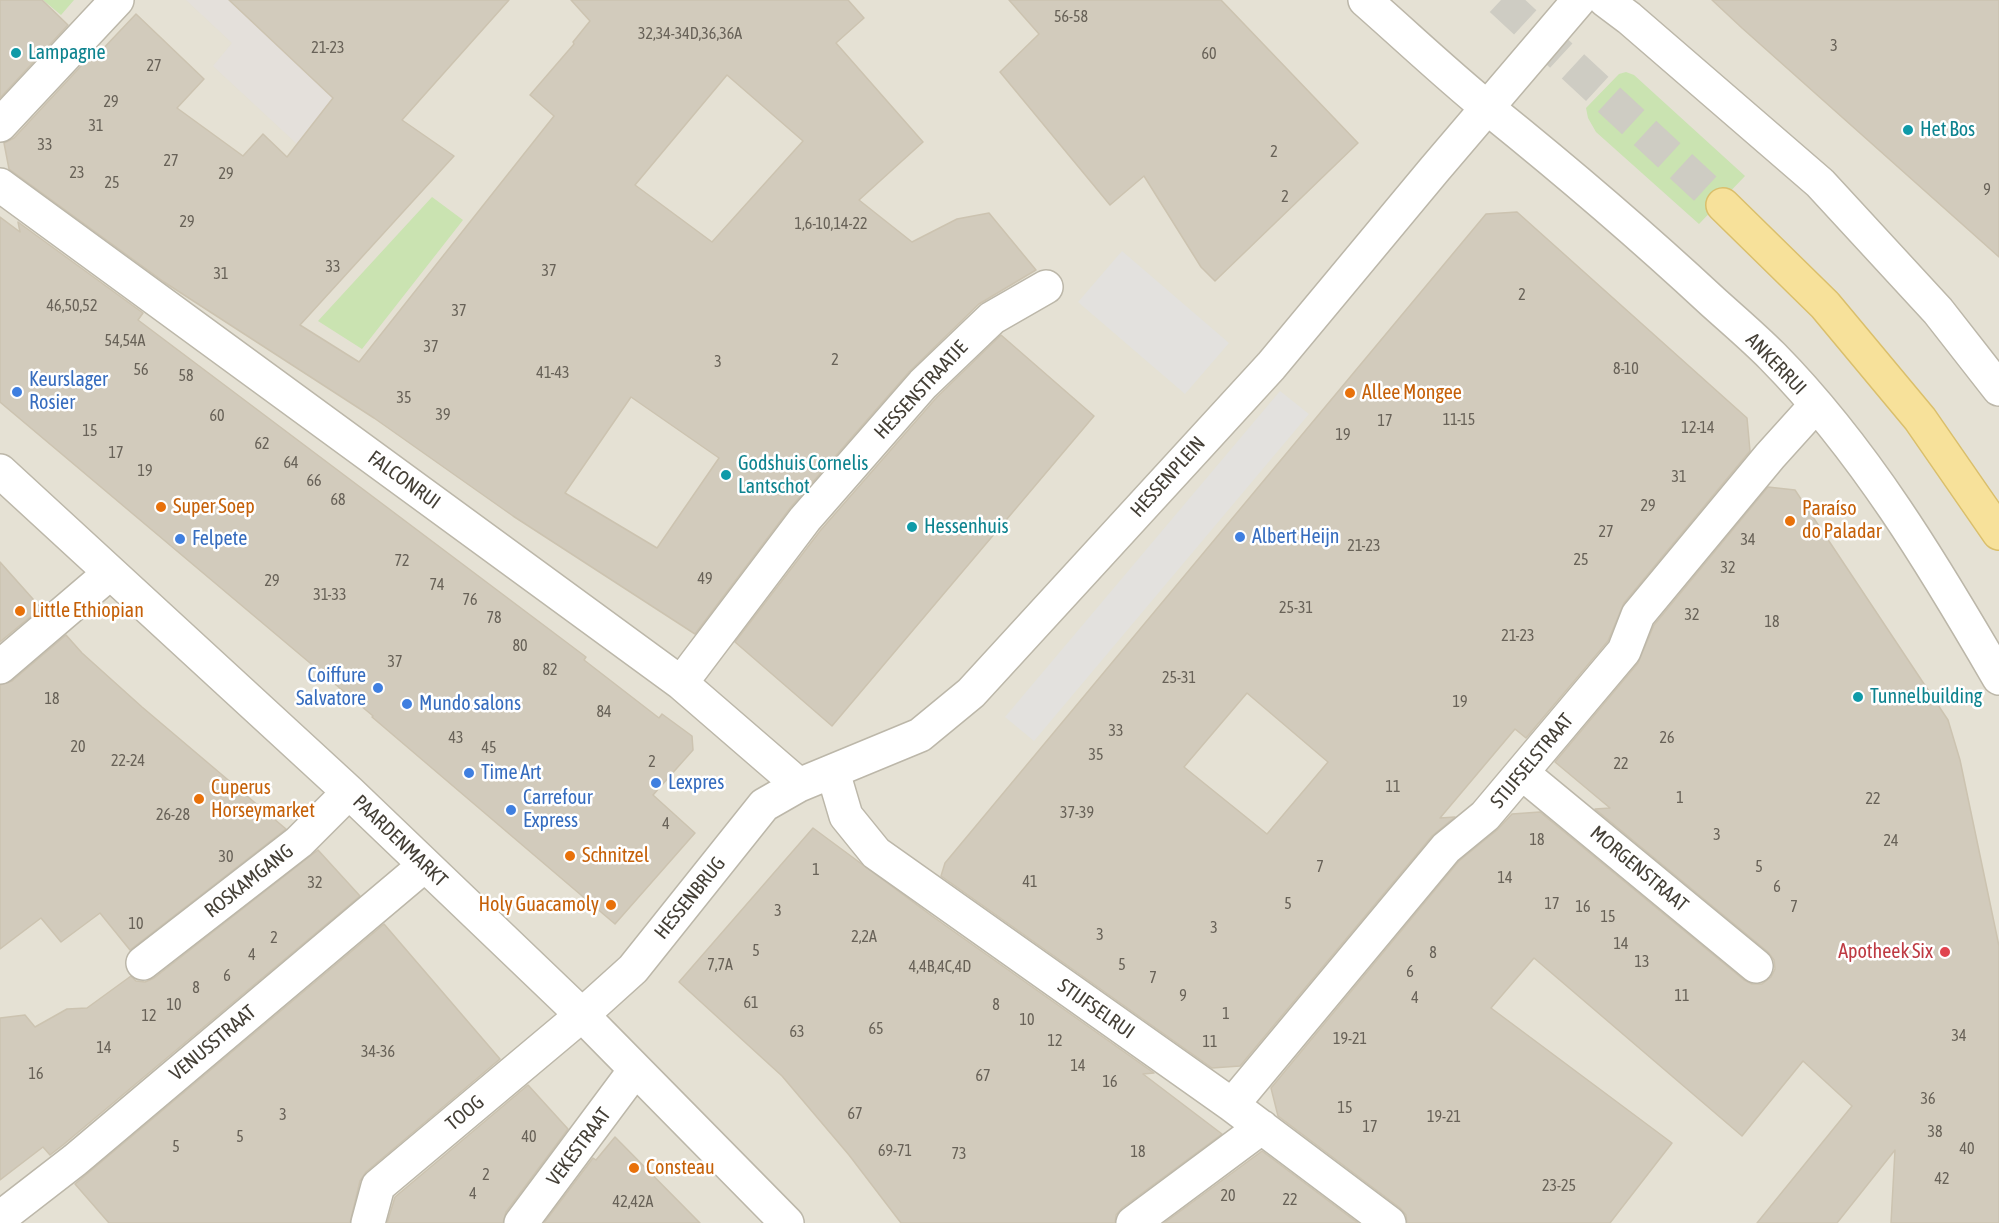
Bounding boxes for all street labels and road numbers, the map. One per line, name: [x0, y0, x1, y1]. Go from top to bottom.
street label: ANKERRUI: [1741, 328, 1811, 400]
street label: HESSENSTRAATJE: [869, 336, 973, 444]
street label: HESSENPLEIN: [1126, 432, 1210, 522]
street label: FALCONRUI: [363, 446, 445, 514]
street label: STIJFSELSTRAAT: [1485, 709, 1579, 813]
street label: PAARDENMARKT: [348, 790, 452, 892]
street label: MORGENSTRAAT: [1585, 821, 1693, 917]
street label: ROSKAMGANG: [200, 839, 298, 923]
street label: HESSENBRUG: [649, 852, 731, 944]
street label: STIJFSELRUI: [1053, 974, 1139, 1044]
street label: VENUSSTRAAT: [165, 1000, 261, 1086]
street label: TOOG: [441, 1090, 489, 1136]
street label: VEKESTRAAT: [542, 1103, 616, 1191]

